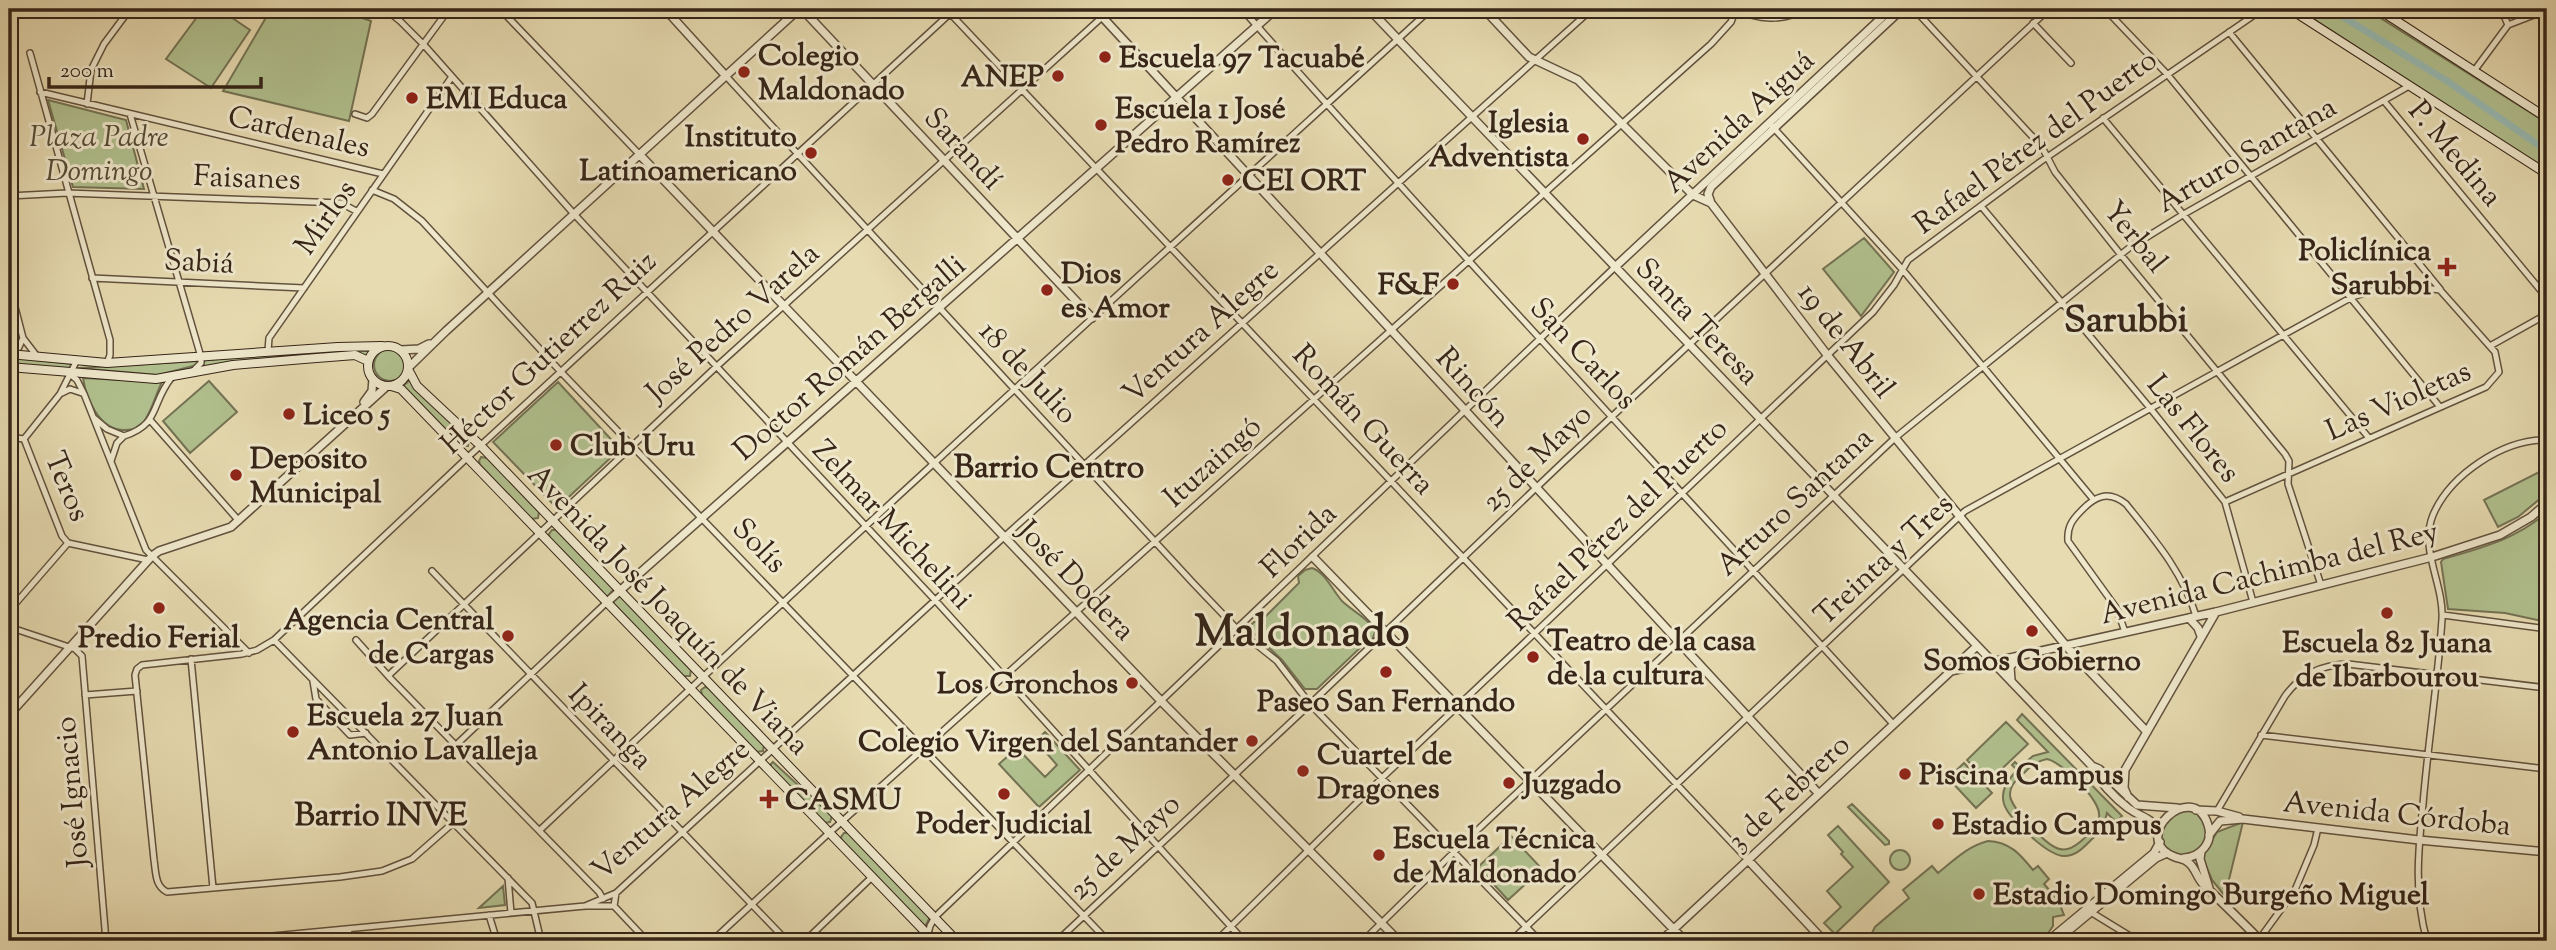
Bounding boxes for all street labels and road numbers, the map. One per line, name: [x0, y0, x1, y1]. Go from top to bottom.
street label: Rafael Pérez del Puerto: [1906, 40, 2167, 246]
street label: Avenida Aiguá: [1654, 41, 1825, 204]
street label: Arturo Santana: [2149, 87, 2345, 225]
street label: P. Medina: [2397, 92, 2511, 217]
street label: Cardenales: [223, 96, 374, 171]
street label: Sarandí: [913, 99, 1012, 201]
street label: Faisanes: [193, 156, 301, 203]
street label: Mirlos: [286, 172, 369, 265]
street label: Yerbal: [2092, 192, 2177, 283]
street label: José Pedro Varela: [636, 234, 830, 415]
street label: Sabiá: [163, 240, 235, 287]
street label: Héctor Gutierrez Ruiz: [432, 242, 667, 466]
street label: Doctor Román Bergalli: [725, 246, 976, 472]
street label: Santa Teresa: [1624, 249, 1768, 396]
street label: Ventura Alegre: [1114, 251, 1290, 415]
street label: 19 de Abril: [1786, 275, 1904, 409]
street label: San Carlos: [1519, 289, 1646, 421]
street label: 18 de Julio: [968, 312, 1086, 435]
street label: Román Guerra: [1281, 336, 1443, 506]
street label: Rincón: [1424, 339, 1520, 439]
street label: Las Violetas: [2319, 351, 2479, 453]
street label: Las Flores: [2135, 366, 2249, 493]
street label: 25 de Mayo: [1473, 395, 1603, 523]
street label: Ituzaingó: [1155, 407, 1272, 519]
street label: Rafael Pérez del Puerto: [1499, 409, 1738, 642]
street label: Arturo Santana: [1707, 418, 1884, 587]
street label: Zelmar Michelini: [801, 431, 981, 620]
street label: Teros: [32, 445, 100, 528]
street label: Avenida José Joaquín de Viana: [516, 455, 818, 766]
street label: Treinta y Tres: [1805, 485, 1964, 637]
street label: Florida: [1252, 494, 1348, 589]
street label: Solís: [721, 509, 795, 584]
street label: José Dodera: [1005, 510, 1144, 652]
street label: Avenida Cachimba del Rey: [2096, 512, 2443, 637]
street label: Ipiranga: [557, 675, 662, 781]
street label: José Ignacio: [45, 715, 102, 871]
street label: 3 de Febrero: [1718, 725, 1861, 862]
street label: Ventura Alegre: [583, 730, 760, 892]
street label: Avenida Córdoba: [2281, 782, 2513, 849]
street label: 25 de Mayo: [1060, 785, 1191, 911]

